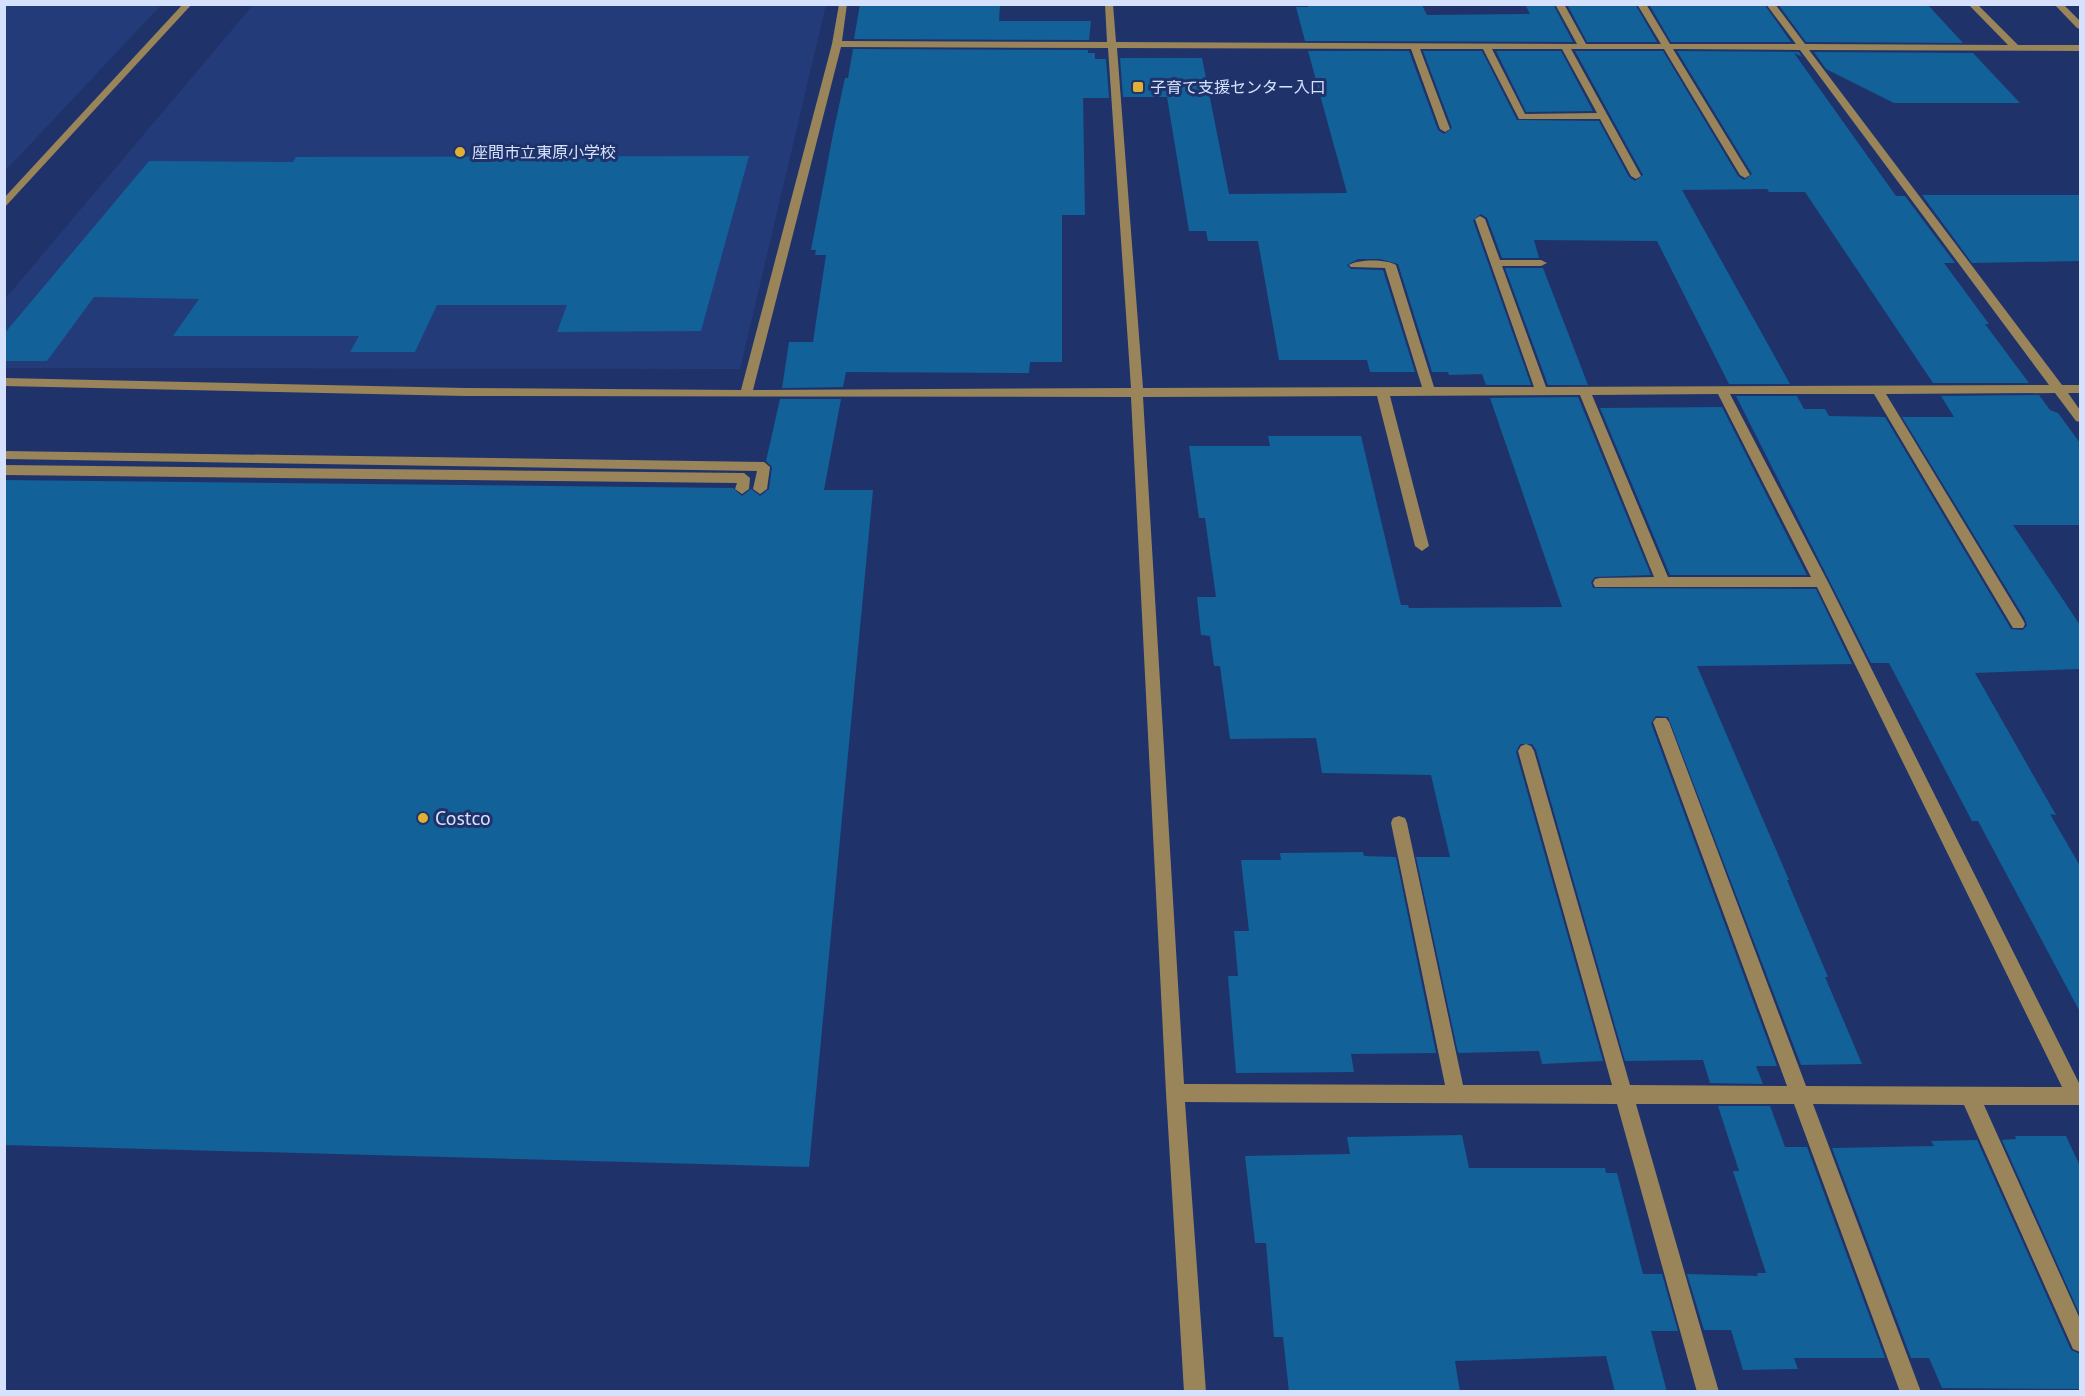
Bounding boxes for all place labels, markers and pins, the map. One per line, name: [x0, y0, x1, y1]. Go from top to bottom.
place label: 子育て支援センター入口: [1150, 77, 1326, 97]
marker: 子育て支援センター入口: [1131, 80, 1145, 94]
place label: 座間市立東原小学校: [472, 142, 616, 162]
marker: 座間市立東原小学校: [453, 145, 467, 159]
place label: Costco: [435, 805, 491, 831]
marker: Costco: [416, 811, 430, 825]

